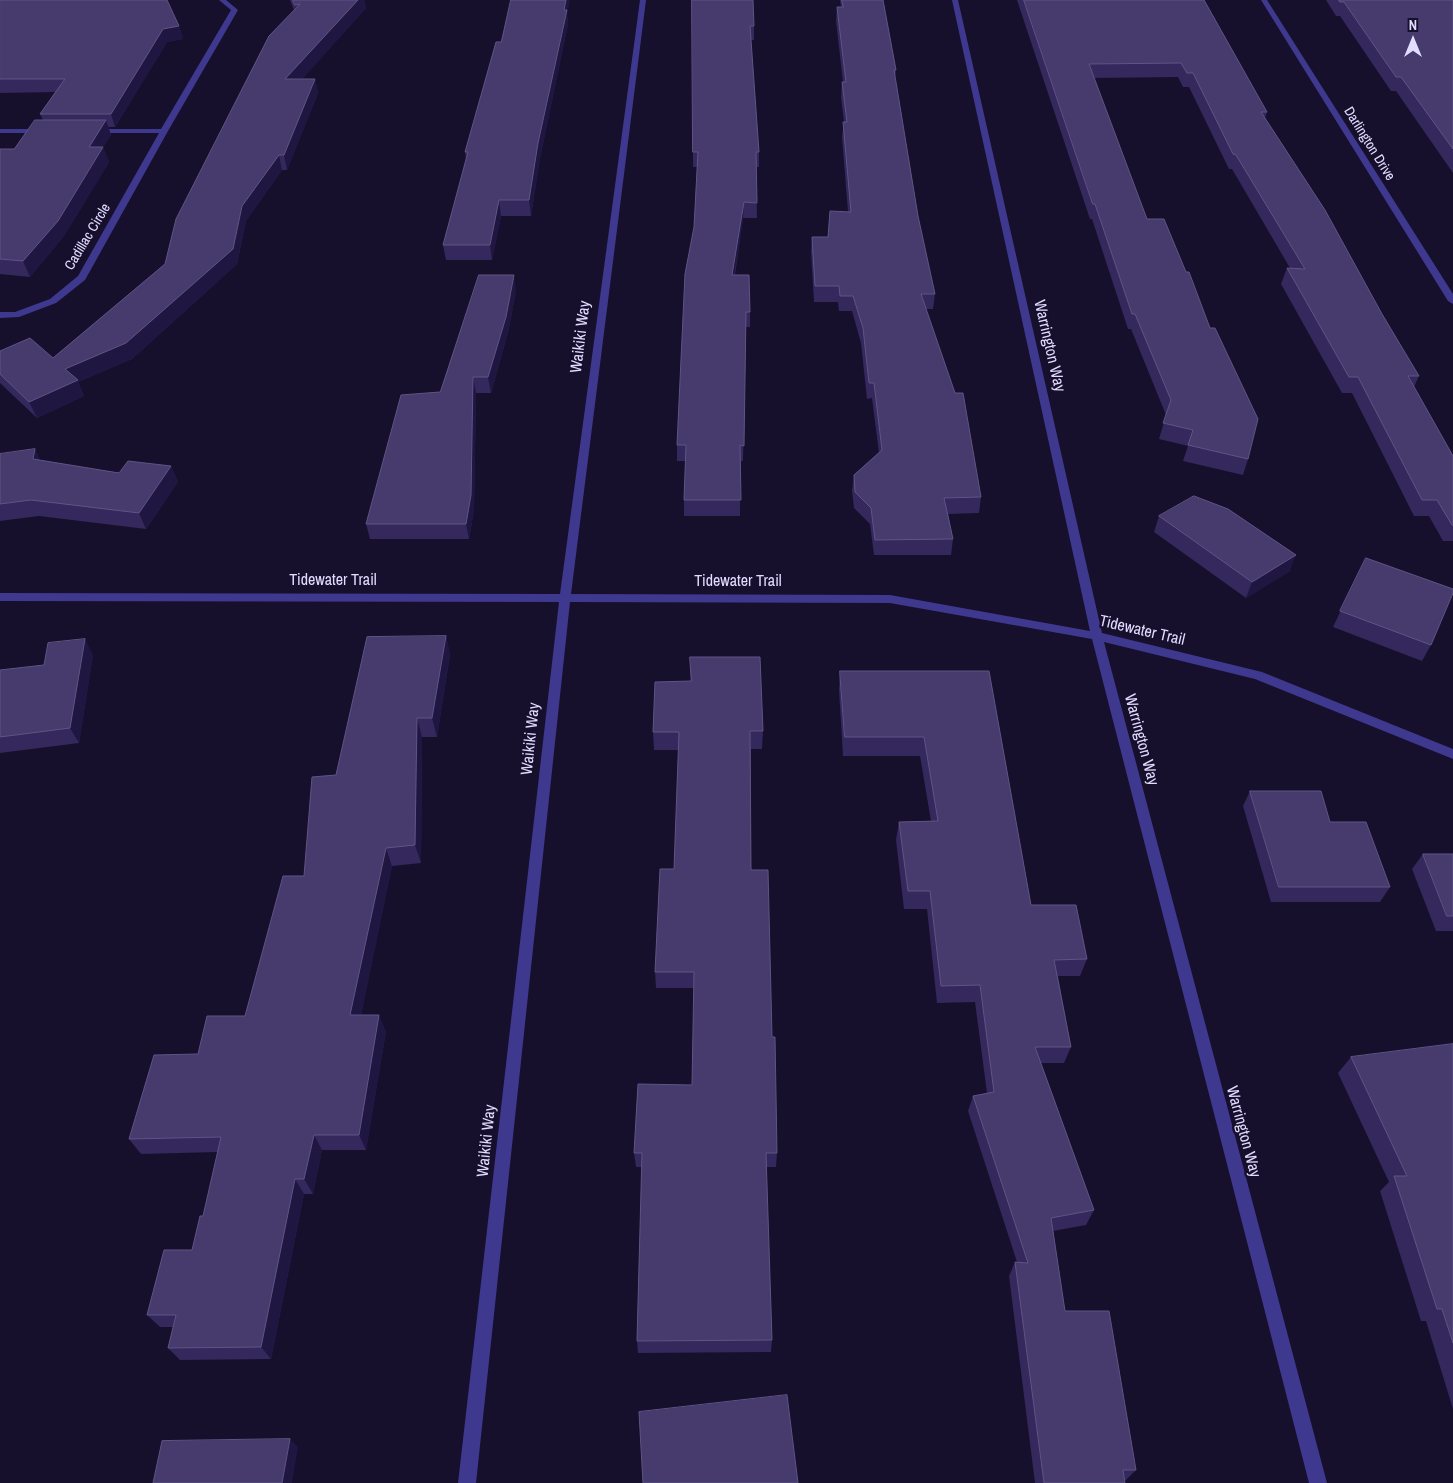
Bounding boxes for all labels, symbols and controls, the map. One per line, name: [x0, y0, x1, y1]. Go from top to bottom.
north arrow: [1388, 15, 1438, 65]
text: N: [1409, 16, 1417, 34]
street label: Darlington Drive: [1340, 104, 1398, 184]
street label: Cadillac Circle: [62, 201, 114, 273]
street label: Warrington Way: [1029, 298, 1069, 394]
street label: Waikiki Way: [567, 300, 595, 374]
street label: Tidewater Trail: [289, 571, 377, 591]
street label: Tidewater Trail: [694, 572, 782, 592]
street label: Tidewater Trail: [1097, 612, 1187, 650]
street label: Warrington Way: [1120, 692, 1162, 788]
street label: Waikiki Way: [518, 702, 544, 776]
street label: Warrington Way: [1222, 1084, 1264, 1180]
street label: Waikiki Way: [474, 1104, 500, 1178]

